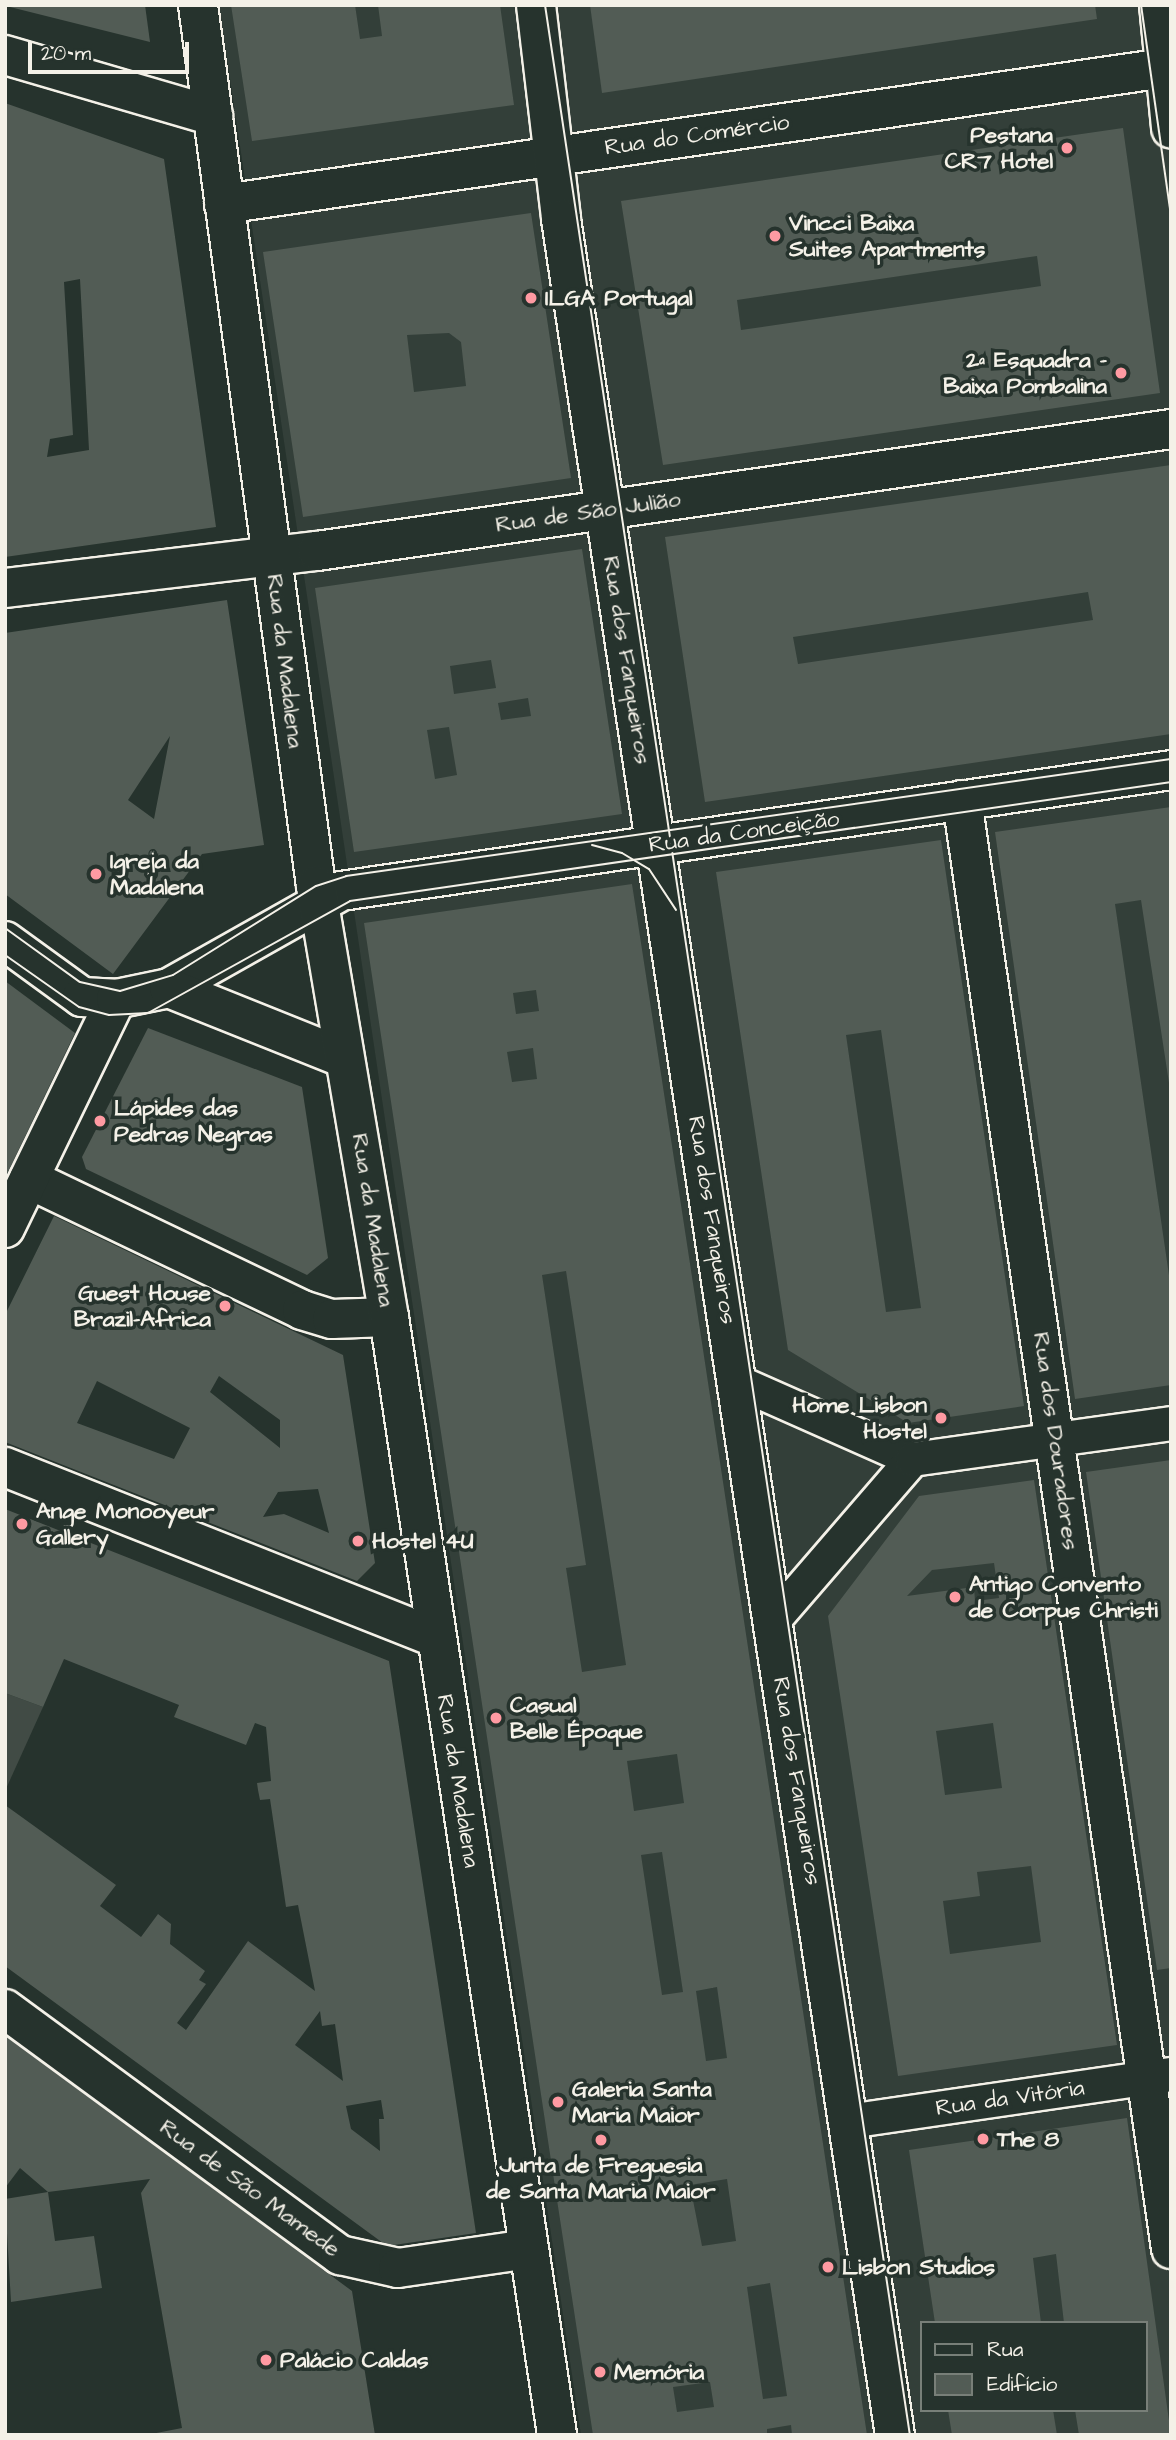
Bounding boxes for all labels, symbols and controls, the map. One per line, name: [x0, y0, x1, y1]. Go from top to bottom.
scale bar: [32, 28, 192, 72]
text: 20 m: [41, 39, 91, 68]
street label: Rua do Comércio: [603, 108, 791, 162]
place label: Pestana CR7 Hotel: [945, 121, 1053, 175]
marker: Pestana CR7 Hotel: [1059, 140, 1075, 156]
place label: Vincci Baixa Suites Apartments: [789, 209, 985, 263]
marker: Vincci Baixa Suites Apartments: [767, 228, 783, 244]
place label: ILGA Portugal: [545, 284, 693, 312]
marker: ILGA Portugal: [523, 290, 539, 306]
place label: 2ª Esquadra - Baixa Pombalina: [943, 346, 1107, 400]
marker: 2ª Esquadra - Baixa Pombalina: [1113, 365, 1129, 381]
street label: Rua de São Julião: [494, 485, 682, 539]
street label: Rua dos Fanqueiros: [597, 554, 657, 766]
street label: Rua da Madalena: [261, 572, 309, 750]
street label: Rua da Conceição: [647, 805, 841, 859]
place label: Igreja da Madalena: [110, 847, 203, 901]
marker: Igreja da Madalena: [88, 866, 104, 882]
place label: Lápides das Pedras Negras: [114, 1094, 273, 1148]
marker: Lápides das Pedras Negras: [92, 1113, 108, 1129]
street label: Rua dos Fanqueiros: [682, 1114, 742, 1326]
street label: Rua da Madalena: [346, 1131, 400, 1309]
place label: Guest House Brazil-Africa: [74, 1279, 211, 1333]
marker: Guest House Brazil-Africa: [217, 1298, 233, 1314]
street label: Rua dos Douradores: [1027, 1330, 1085, 1552]
place label: Home Lisbon Hostel: [792, 1391, 927, 1445]
marker: Home Lisbon Hostel: [933, 1410, 949, 1426]
place label: Ange Monooyeur Gallery: [36, 1497, 215, 1551]
marker: Ange Monooyeur Gallery: [14, 1516, 30, 1532]
place label: Hostel 4U: [372, 1527, 474, 1555]
marker: Hostel 4U: [350, 1533, 366, 1549]
place label: Antigo Convento de Corpus Christi: [969, 1570, 1158, 1624]
marker: Antigo Convento de Corpus Christi: [947, 1589, 963, 1605]
street label: Rua dos Fanqueiros: [767, 1675, 827, 1887]
place label: Casual Belle Époque: [510, 1691, 643, 1745]
street label: Rua da Madalena: [431, 1692, 485, 1870]
marker: Casual Belle Époque: [488, 1710, 504, 1726]
street label: Rua da Vitória: [934, 2074, 1086, 2122]
place label: Galeria Santa Maria Maior: [572, 2075, 712, 2129]
marker: Galeria Santa Maria Maior: [550, 2094, 566, 2110]
street label: Rua de São Mamede: [154, 2113, 346, 2263]
place label: The 8: [997, 2125, 1059, 2153]
marker: The 8: [975, 2131, 991, 2147]
marker: Junta de Freguesia de Santa Maria Maior: [593, 2132, 609, 2148]
place label: Junta de Freguesia de Santa Maria Maior: [486, 2151, 716, 2205]
place label: Lisbon Studios: [842, 2253, 995, 2281]
marker: Lisbon Studios: [820, 2259, 836, 2275]
legend: [920, 2321, 1148, 2412]
text: Rua: [987, 2335, 1023, 2364]
place label: Palácio Caldas: [280, 2346, 429, 2374]
marker: Palácio Caldas: [258, 2352, 274, 2368]
place label: Memória: [614, 2358, 704, 2386]
marker: Memória: [592, 2364, 608, 2380]
text: Edifício: [987, 2370, 1057, 2399]

